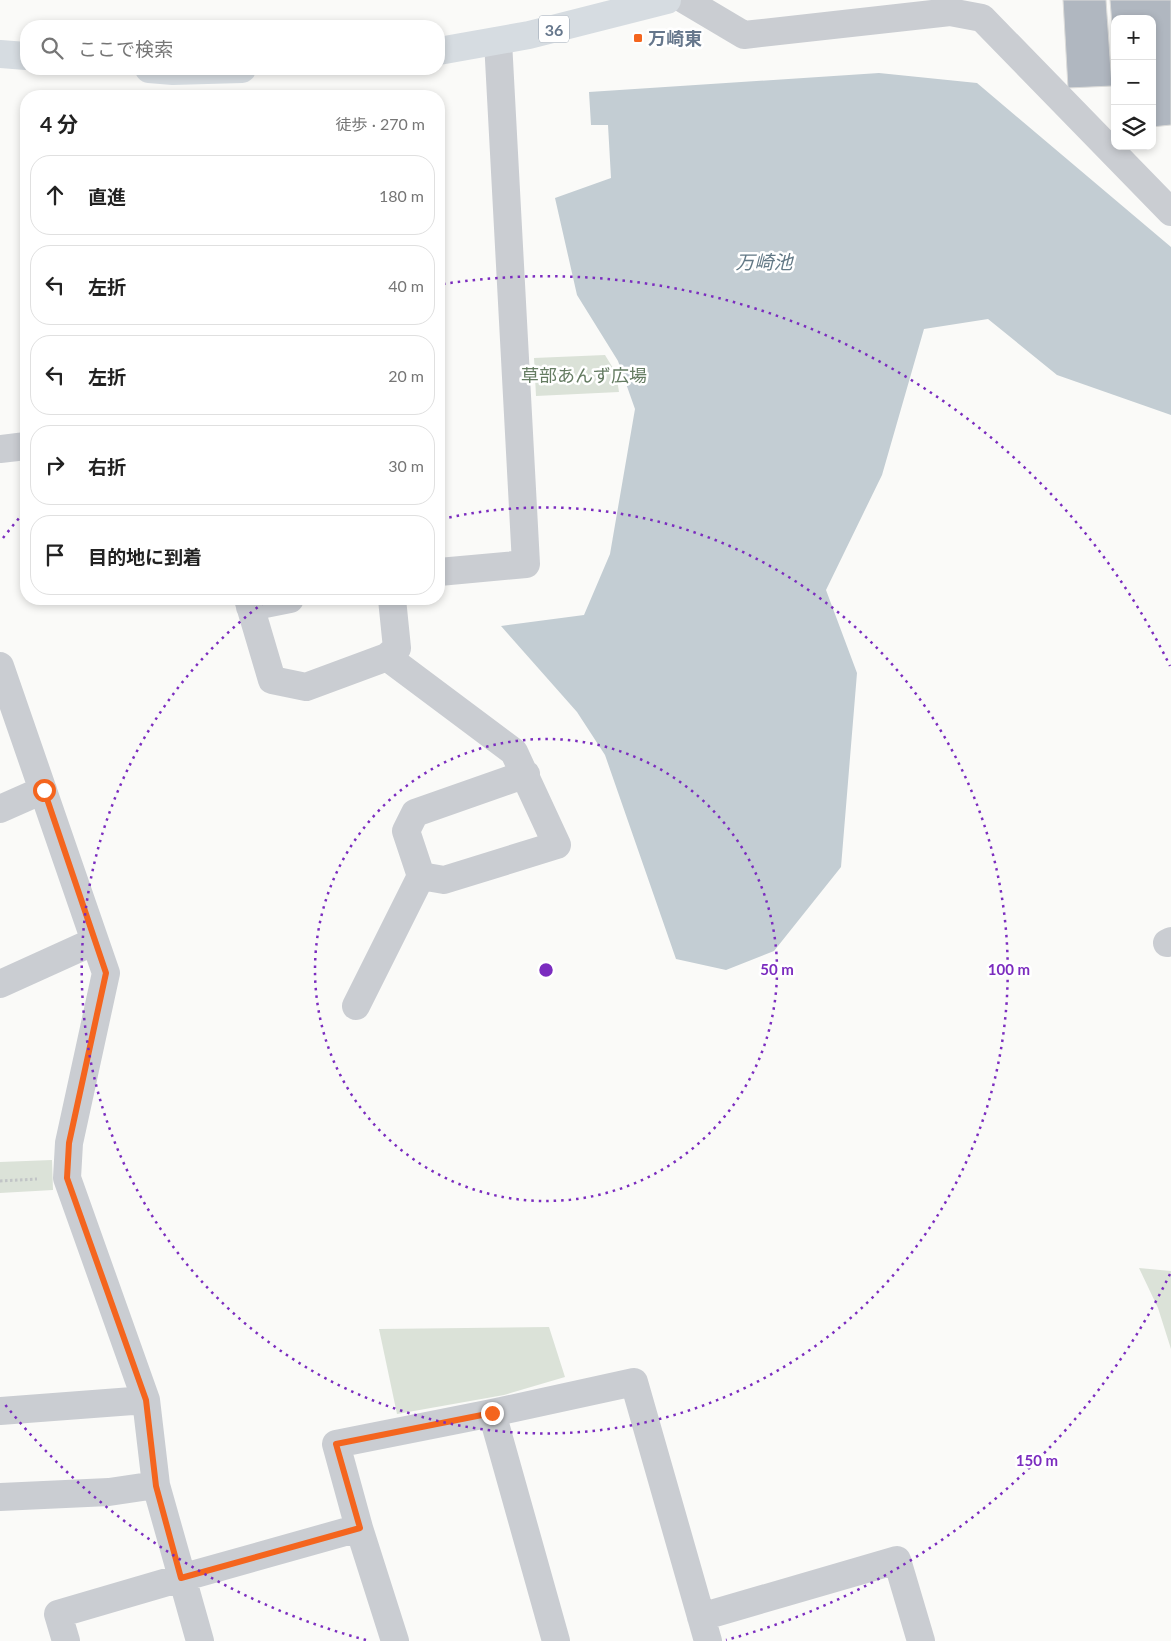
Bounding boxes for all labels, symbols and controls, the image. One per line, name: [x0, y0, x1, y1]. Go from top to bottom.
road number: 36: [539, 15, 569, 42]
map controls: [1111, 15, 1156, 150]
button: +: [1111, 15, 1156, 60]
search box: [20, 20, 445, 75]
place label: 万崎東: [648, 27, 702, 49]
marker: 万崎東: [632, 32, 644, 44]
icon: search: [38, 34, 66, 62]
text: ここで検索: [78, 37, 173, 60]
button: −: [1111, 60, 1156, 105]
button: layers: [1111, 105, 1156, 150]
text: 4 分: [40, 111, 78, 136]
text: 徒歩 · 270 m: [336, 114, 425, 133]
icon: ahead: [41, 181, 69, 209]
text: 直進: [88, 185, 126, 208]
text: 180 m: [379, 186, 424, 205]
water label: 万崎池: [735, 250, 794, 273]
icon: left: [41, 271, 69, 299]
text: 左折: [88, 275, 126, 298]
text: 40 m: [388, 276, 424, 295]
icon: left: [41, 361, 69, 389]
park label: 草部あんず広場: [521, 364, 647, 386]
text: 左折: [88, 365, 126, 388]
text: 20 m: [388, 366, 424, 385]
icon: right: [41, 451, 69, 479]
text: 右折: [88, 455, 126, 478]
text: 30 m: [388, 456, 424, 475]
icon: arrive: [41, 541, 69, 569]
text: 目的地に到着: [88, 545, 202, 568]
route start: [33, 779, 56, 802]
text: 50 m: [760, 960, 794, 978]
text: 100 m: [988, 960, 1030, 978]
centre of rings: [537, 961, 555, 979]
route end: [481, 1402, 504, 1425]
text: 150 m: [1016, 1451, 1058, 1469]

